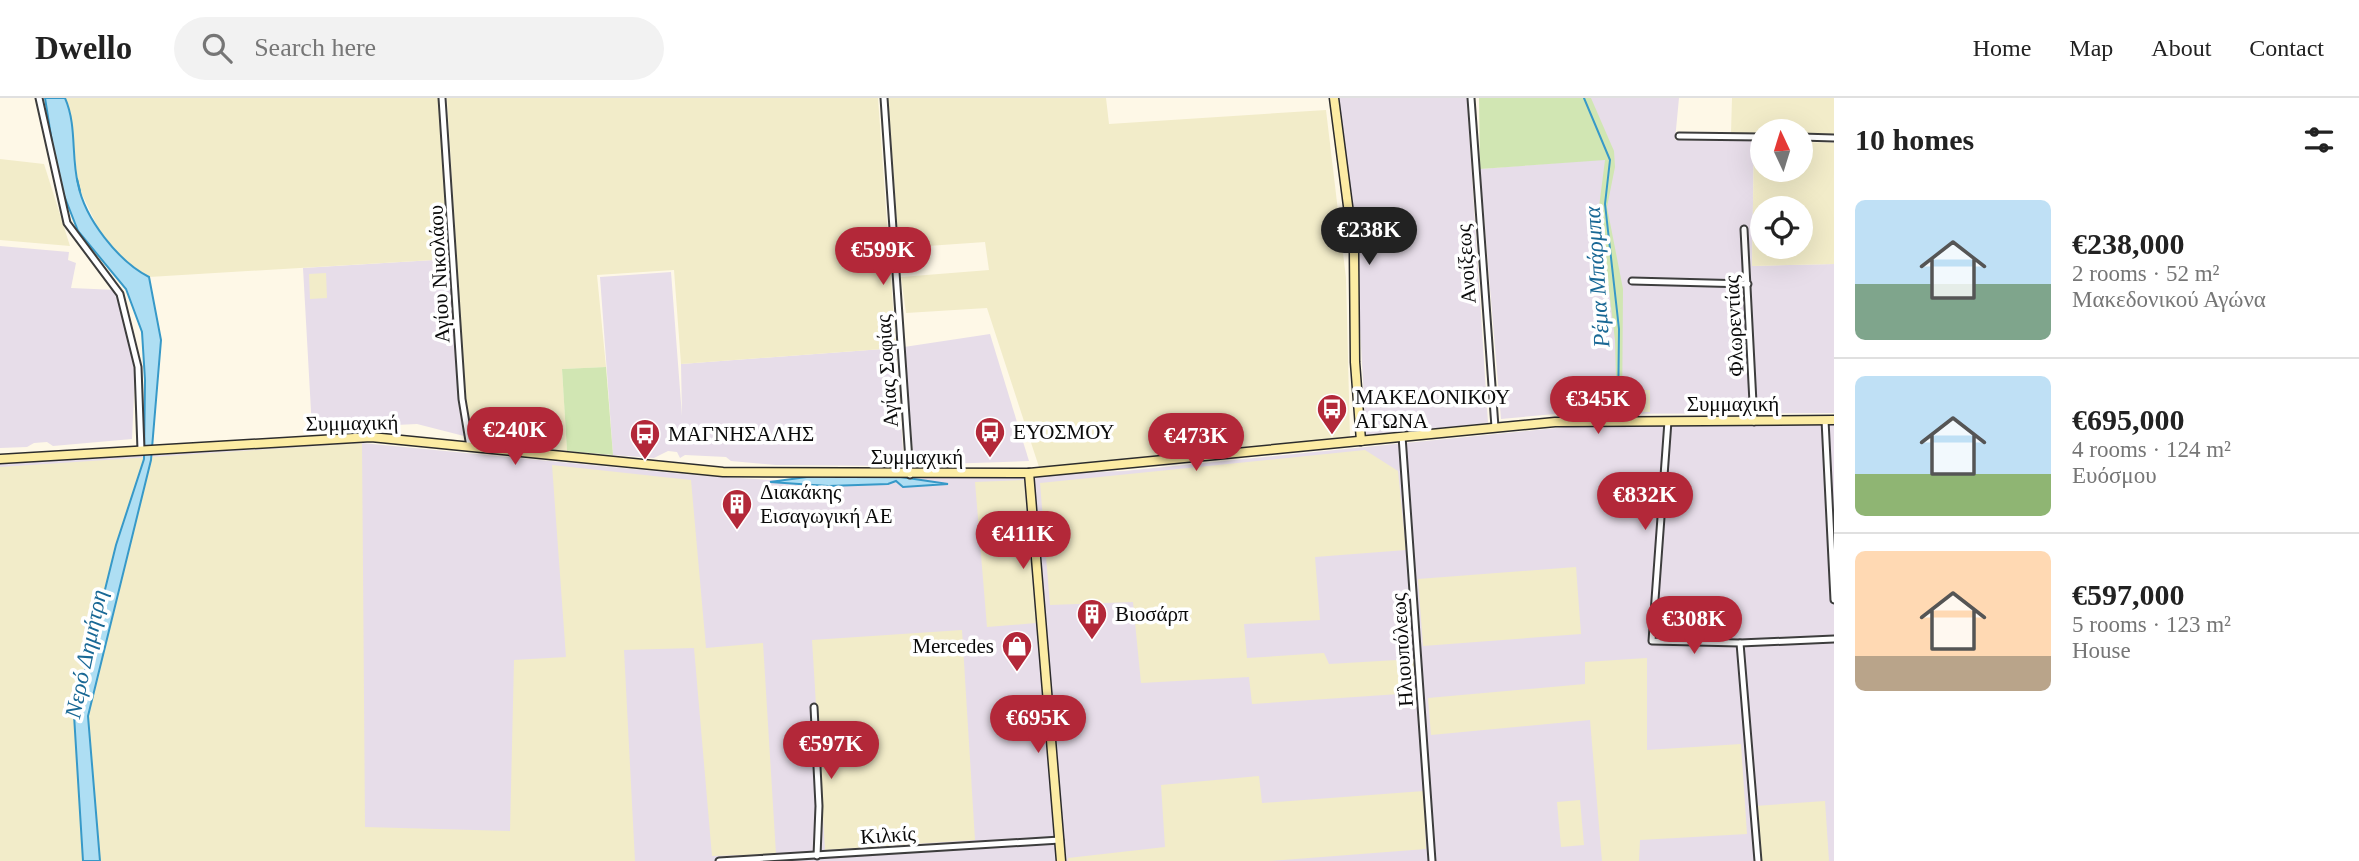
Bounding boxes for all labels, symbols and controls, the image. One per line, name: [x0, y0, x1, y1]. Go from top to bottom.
search box: [174, 17, 664, 80]
icon: search: [198, 29, 236, 67]
text: Dwello: [35, 30, 132, 66]
text: Search here: [254, 33, 376, 62]
text: Home: [1973, 35, 2031, 61]
text: Map: [2069, 35, 2113, 61]
text: About: [2151, 35, 2211, 61]
text: Contact: [2249, 35, 2324, 61]
north arrow: [1750, 119, 1813, 182]
map controls: [1750, 119, 1813, 259]
icon: filters: [2300, 121, 2338, 159]
text: 10 homes: [1855, 123, 1974, 156]
button: locate: [1750, 196, 1813, 259]
street label: Αγίου Νικολάου: [423, 204, 455, 344]
water label: Ρέμα Μπάρμπα: [1580, 205, 1614, 349]
pin: €238K: [1320, 208, 1418, 267]
text: €238K: [1337, 217, 1401, 242]
street label: Ανοίξεως: [1451, 223, 1481, 305]
text: €238,000: [2072, 227, 2185, 260]
pin: €599K: [834, 228, 932, 287]
icon: home: [1911, 228, 1995, 312]
text: €599K: [851, 237, 915, 262]
text: 2 rooms · 52 m²: [2072, 261, 2219, 286]
street label: Φλωρεντίας: [1719, 274, 1749, 377]
text: Μακεδονικού Αγώνα: [2072, 287, 2266, 312]
street label: Αγίας Σοφίας: [871, 313, 903, 428]
pin: €345K: [1549, 376, 1647, 436]
place label: ΜΑΚΕΔΟΝΙΚΟΥ ΑΓΩΝΑ: [1355, 385, 1510, 433]
text: €345K: [1566, 386, 1630, 411]
bus stop icon: ΜΑΚΕΔΟΝΙΚΟΥ ΑΓΩΝΑ: [1315, 392, 1349, 436]
street label: Συμμαχική: [1687, 392, 1779, 416]
text: €695,000: [2072, 403, 2185, 436]
icon: home: [1911, 404, 1995, 488]
pin: €240K: [466, 408, 564, 467]
street label: Συμμαχική: [305, 410, 399, 436]
pin: €473K: [1147, 414, 1245, 473]
bus stop icon: ΕΥΟΣΜΟΥ: [973, 415, 1007, 459]
text: €240K: [483, 417, 547, 442]
bus stop icon: ΜΑΓΝΗΣΑΛΗΣ: [628, 417, 662, 461]
place label: ΕΥΟΣΜΟΥ: [1013, 420, 1114, 444]
place label: ΜΑΓΝΗΣΑΛΗΣ: [668, 422, 814, 446]
text: €473K: [1164, 423, 1228, 448]
text: 4 rooms · 124 m²: [2072, 437, 2231, 462]
street label: Συμμαχική: [871, 445, 963, 469]
text: Ευόσμου: [2072, 463, 2157, 488]
pin: €832K: [1596, 472, 1694, 532]
place label: Διακάκης Εισαγωγική ΑΕ: [760, 480, 892, 528]
text: €832K: [1613, 482, 1677, 507]
building icon: Διακάκης Εισαγωγική ΑΕ: [720, 487, 754, 531]
pin: €411K: [974, 512, 1072, 571]
text: €411K: [992, 521, 1054, 546]
text: €597,000: [2072, 578, 2185, 611]
icon: home: [1911, 579, 1995, 663]
water label: Νερό Δημήτρη: [60, 587, 112, 722]
street label: Ηλιουπόλεως: [1386, 592, 1418, 708]
pin: €308K: [1645, 596, 1743, 656]
building icon: Βιοσάρπ: [1075, 597, 1109, 641]
place label: Βιοσάρπ: [1115, 602, 1189, 626]
text: €308K: [1662, 606, 1726, 631]
text: 5 rooms · 123 m²: [2072, 612, 2231, 637]
shop icon: Mercedes: [1000, 629, 1034, 673]
place label: Mercedes: [912, 634, 994, 658]
text: House: [2072, 638, 2131, 663]
pin: €695K: [989, 696, 1087, 755]
text: €695K: [1006, 705, 1070, 730]
pin: €597K: [782, 722, 880, 781]
text: €597K: [799, 731, 863, 756]
street label: Κιλκίς: [860, 821, 917, 849]

